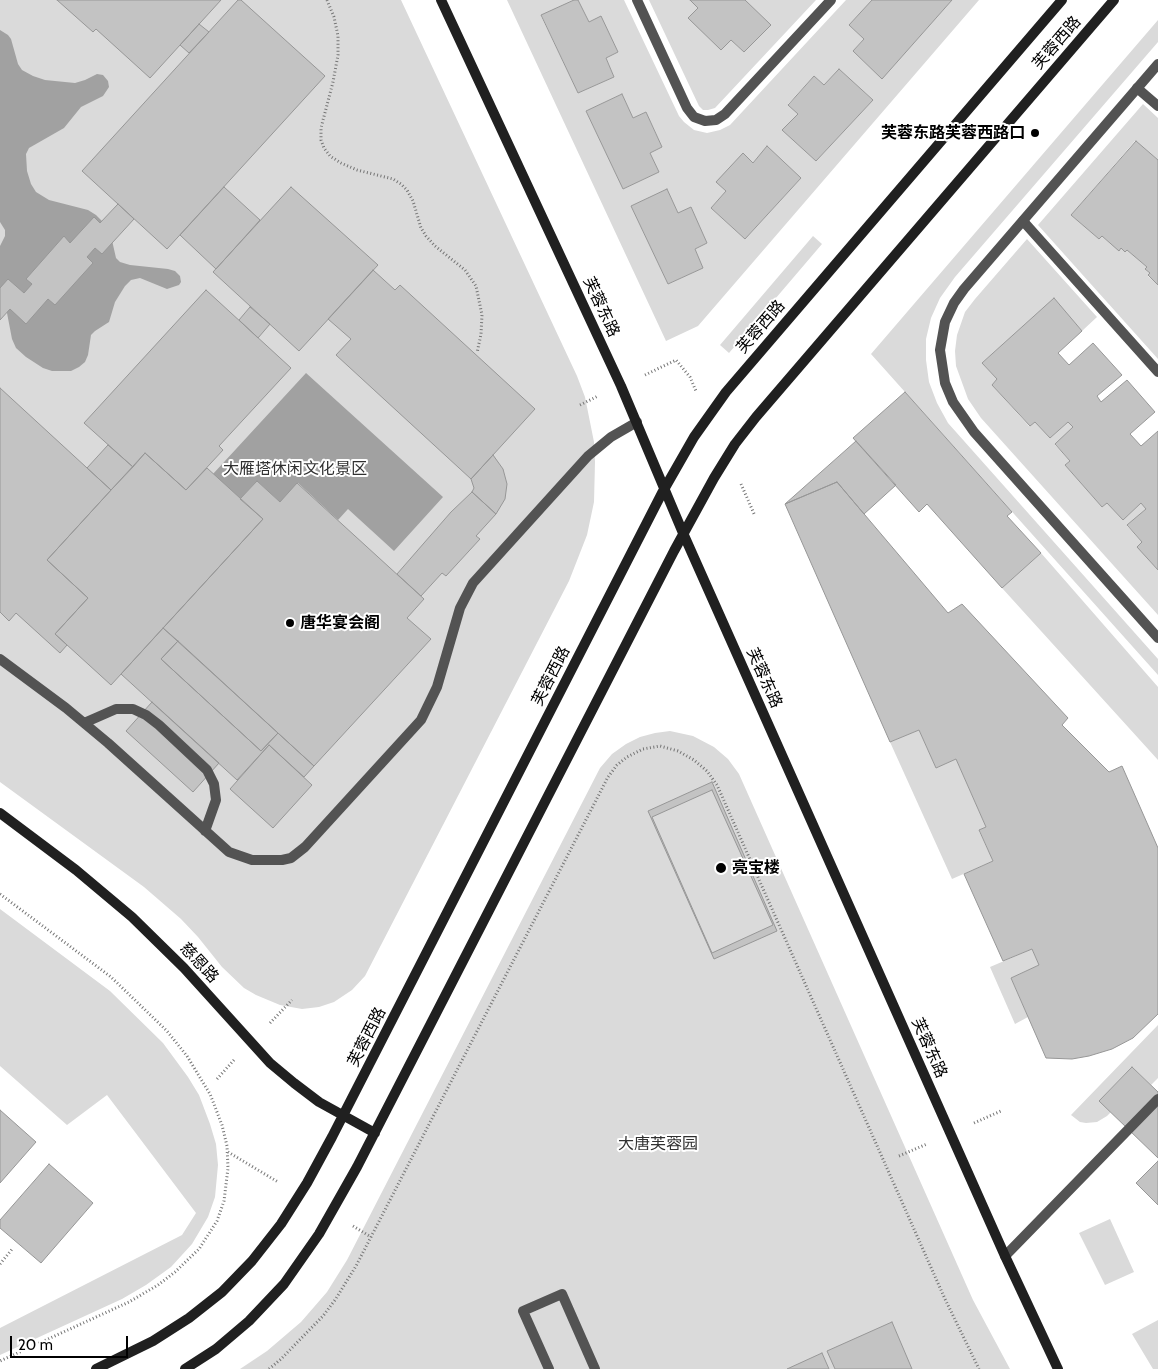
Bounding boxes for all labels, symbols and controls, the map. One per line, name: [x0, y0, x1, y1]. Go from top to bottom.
street label: 芙蓉西路: [1029, 13, 1085, 73]
place label: 芙蓉东路芙蓉西路口: [881, 123, 1025, 143]
marker: 芙蓉东路芙蓉西路口: [1029, 127, 1041, 139]
street label: 芙蓉东路: [579, 274, 623, 340]
street label: 芙蓉西路: [733, 297, 789, 357]
park label: 大雁塔休闲文化景区: [223, 459, 367, 479]
place label: 唐华宴会阁: [300, 613, 380, 633]
marker: 唐华宴会阁: [284, 617, 296, 629]
street label: 芙蓉西路: [528, 643, 574, 709]
street label: 芙蓉东路: [742, 645, 786, 711]
place label: 亮宝楼: [732, 858, 780, 878]
marker: 亮宝楼: [714, 861, 728, 875]
street label: 慈恩路: [176, 939, 222, 987]
street label: 芙蓉西路: [344, 1004, 390, 1070]
street label: 芙蓉东路: [907, 1015, 951, 1081]
park label: 大唐芙蓉园: [618, 1134, 698, 1154]
scale bar: [12, 1326, 130, 1358]
text: 20 m: [18, 1336, 53, 1354]

